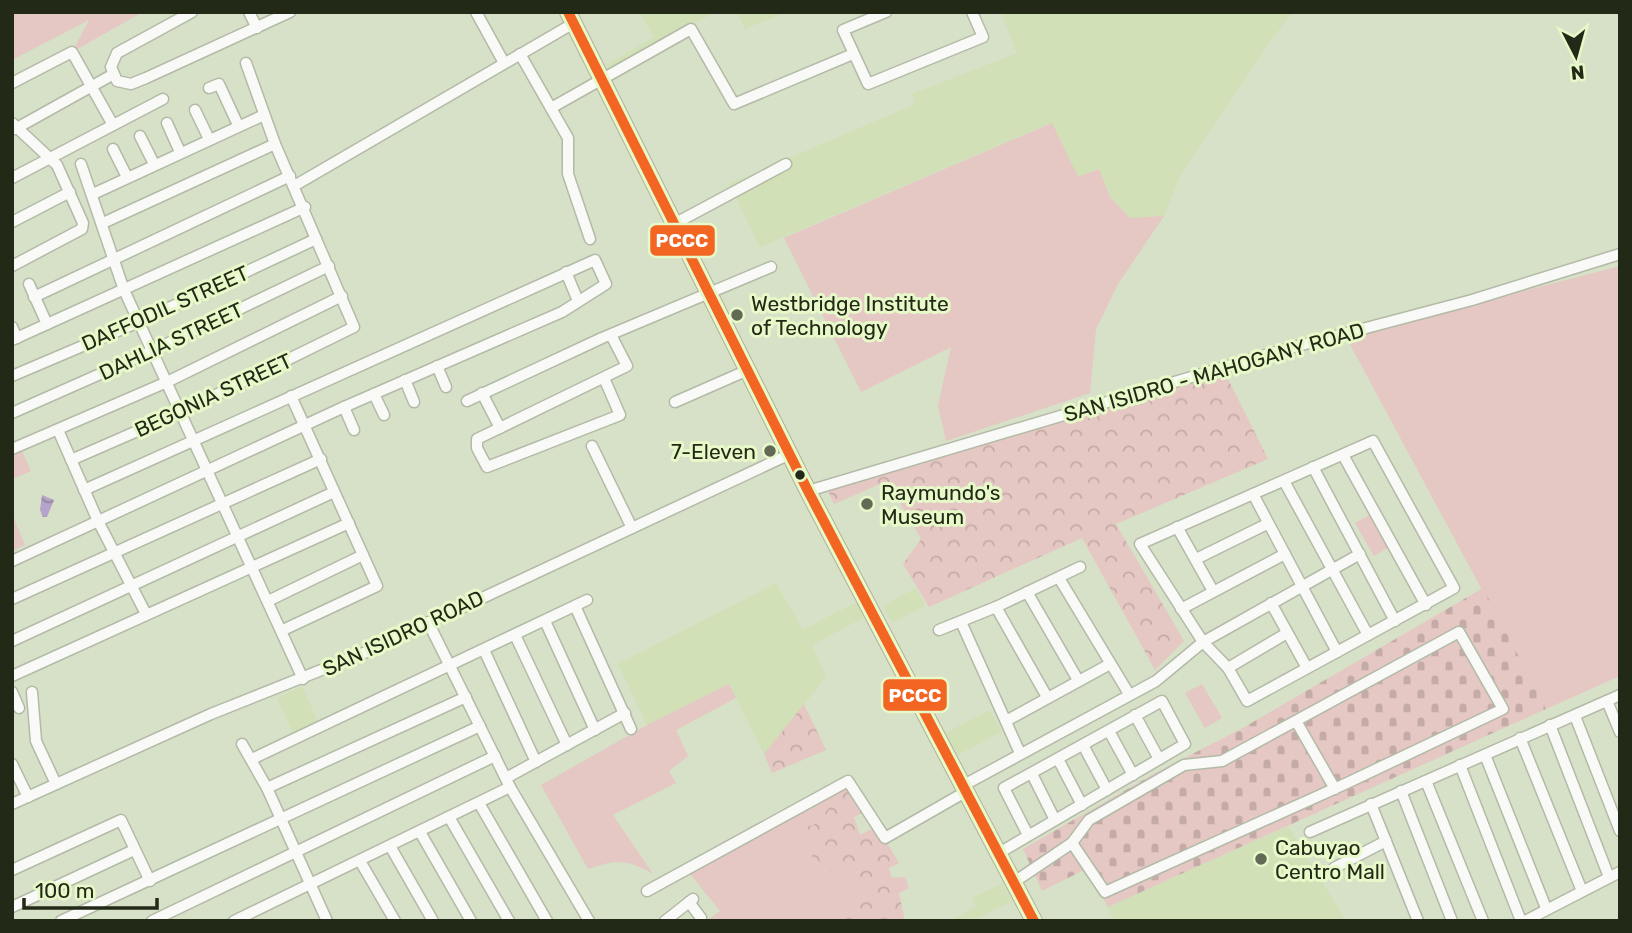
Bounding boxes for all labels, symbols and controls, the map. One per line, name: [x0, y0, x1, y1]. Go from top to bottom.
north arrow: [1541, 21, 1611, 91]
text: N: [1570, 60, 1586, 85]
line badge: PCCC: [649, 224, 716, 257]
text: PCCC: [656, 229, 708, 252]
street label: DAFFODIL STREET: [78, 260, 252, 356]
place label: Westbridge Institute of Technology: [751, 291, 949, 340]
street label: DAHLIA STREET: [95, 297, 247, 385]
marker: Westbridge Institute of Technology: [729, 307, 745, 323]
street label: SAN ISIDRO - MAHOGANY ROAD: [1061, 317, 1367, 427]
street label: BEGONIA STREET: [130, 348, 296, 442]
place label: 7-Eleven: [671, 439, 756, 464]
marker: 7-Eleven: [762, 443, 778, 459]
unlabelled marker: [793, 468, 807, 482]
place label: Raymundo's Museum: [881, 480, 1001, 529]
marker: Raymundo's Museum: [859, 496, 875, 512]
street label: SAN ISIDRO ROAD: [318, 585, 488, 681]
line badge: PCCC: [882, 678, 948, 712]
text: PCCC: [889, 684, 941, 707]
place label: Cabuyao Centro Mall: [1275, 835, 1385, 884]
marker: Cabuyao Centro Mall: [1253, 851, 1269, 867]
scale bar: [24, 866, 158, 910]
text: 100 m: [35, 878, 94, 903]

